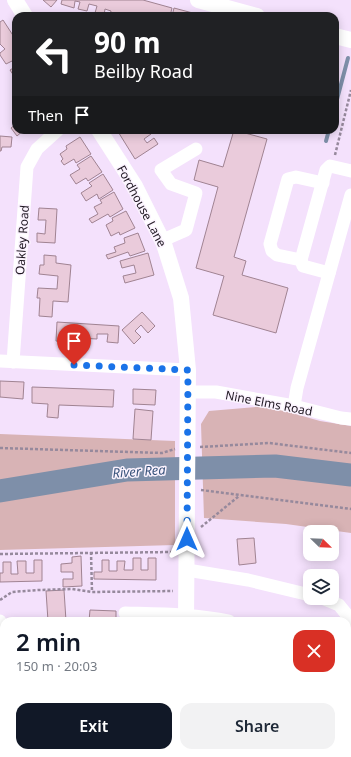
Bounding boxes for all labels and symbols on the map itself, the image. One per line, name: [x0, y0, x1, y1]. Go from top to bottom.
street label: Fordhouse Lane: [113, 162, 171, 250]
street label: Oakley Road: [11, 204, 33, 276]
pin: [57, 324, 91, 365]
street label: Nine Elms Road: [224, 386, 314, 420]
water label: River Rea: [112, 460, 167, 482]
position arrow: [166, 518, 208, 560]
north arrow: [303, 525, 339, 561]

